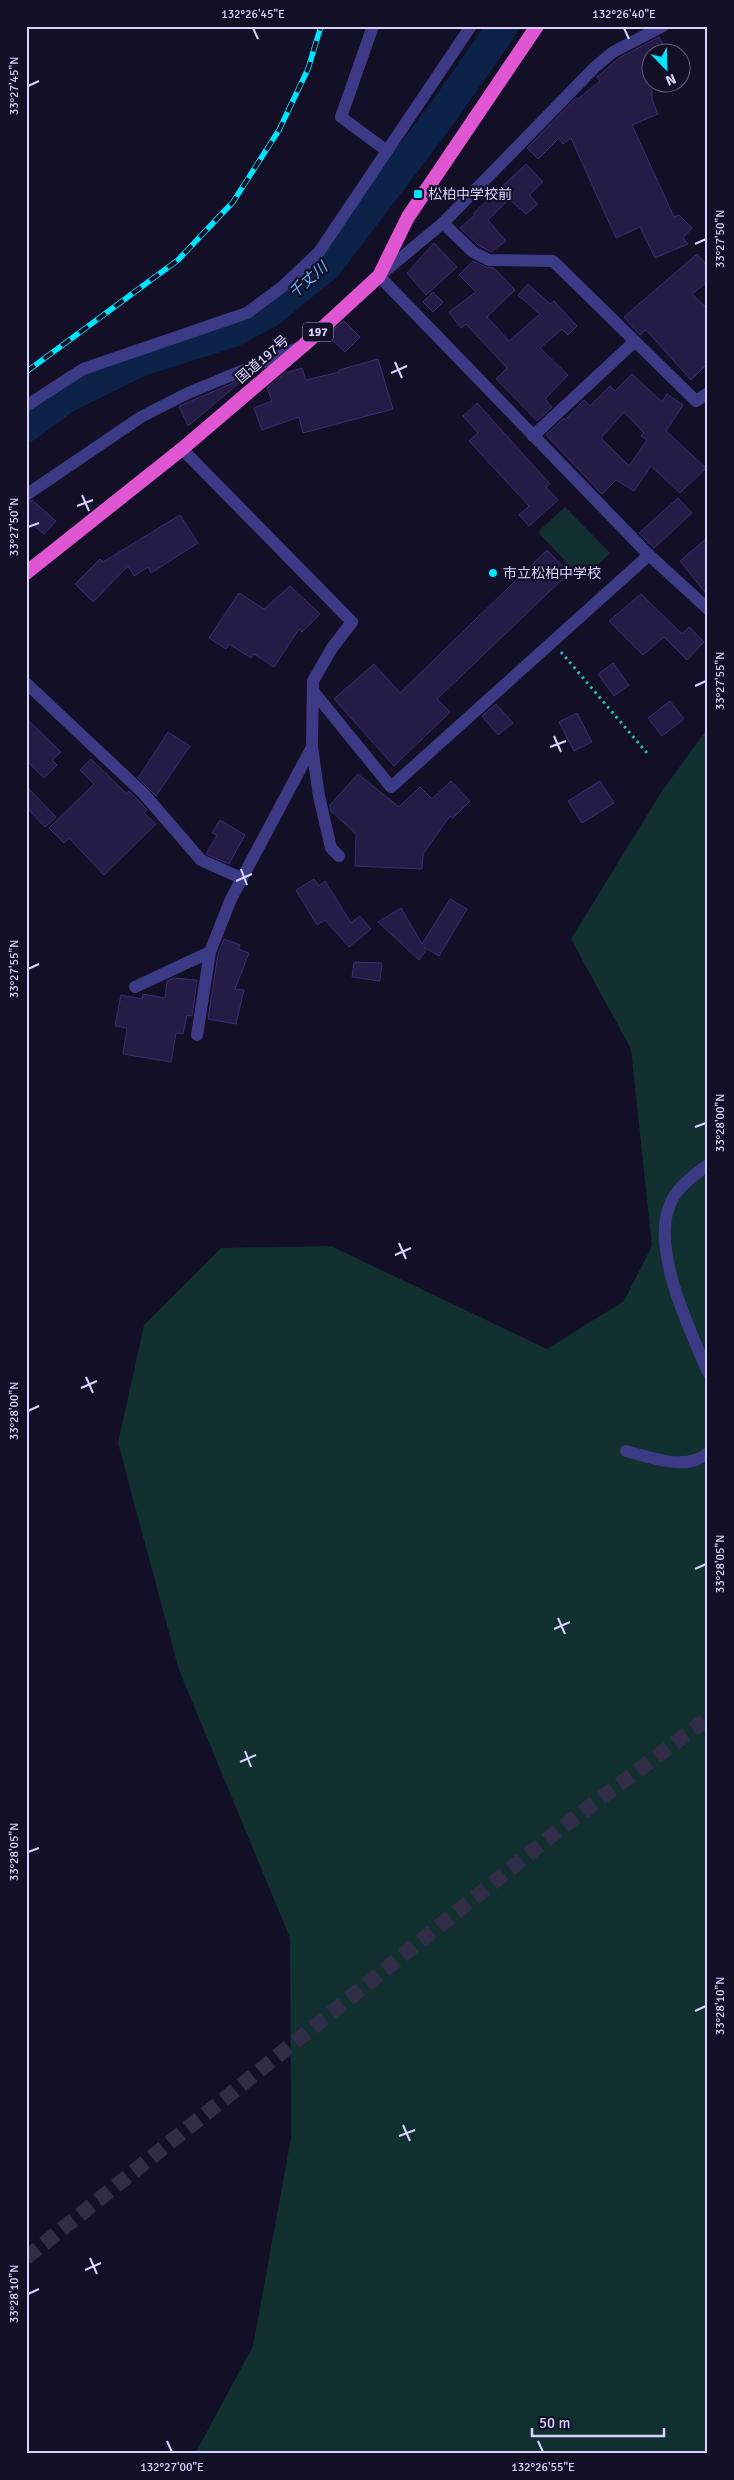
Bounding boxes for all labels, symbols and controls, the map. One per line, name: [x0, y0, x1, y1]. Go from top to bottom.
text: 132°26'45"E: [221, 7, 285, 22]
text: 132°26'40"E: [592, 7, 656, 22]
north arrow: [642, 42, 692, 92]
text: 33°27'45"N: [7, 57, 22, 115]
text: N: [663, 70, 679, 89]
place label: 松柏中学校前: [428, 186, 512, 203]
marker: 松柏中学校前: [412, 188, 424, 200]
text: 33°27'50"N: [713, 210, 728, 268]
water label: 千丈川: [285, 257, 332, 302]
road number: 197: [303, 322, 333, 342]
street label: 国道197号: [232, 332, 292, 387]
text: 33°27'50"N: [7, 498, 22, 556]
place label: 市立松柏中学校: [503, 565, 601, 582]
marker: 市立松柏中学校: [487, 567, 499, 579]
text: 33°27'55"N: [713, 652, 728, 710]
text: 33°27'55"N: [7, 940, 22, 998]
text: 33°28'00"N: [713, 1094, 728, 1152]
text: 33°28'00"N: [7, 1382, 22, 1440]
text: 33°28'05"N: [713, 1535, 728, 1593]
text: 33°28'05"N: [7, 1823, 22, 1881]
text: 33°28'10"N: [713, 1977, 728, 2035]
text: 33°28'10"N: [7, 2265, 22, 2323]
scale bar: [532, 2405, 664, 2437]
text: 50 m: [539, 2414, 570, 2432]
text: 132°27'00"E: [140, 2460, 204, 2475]
text: 132°26'55"E: [511, 2460, 575, 2475]

